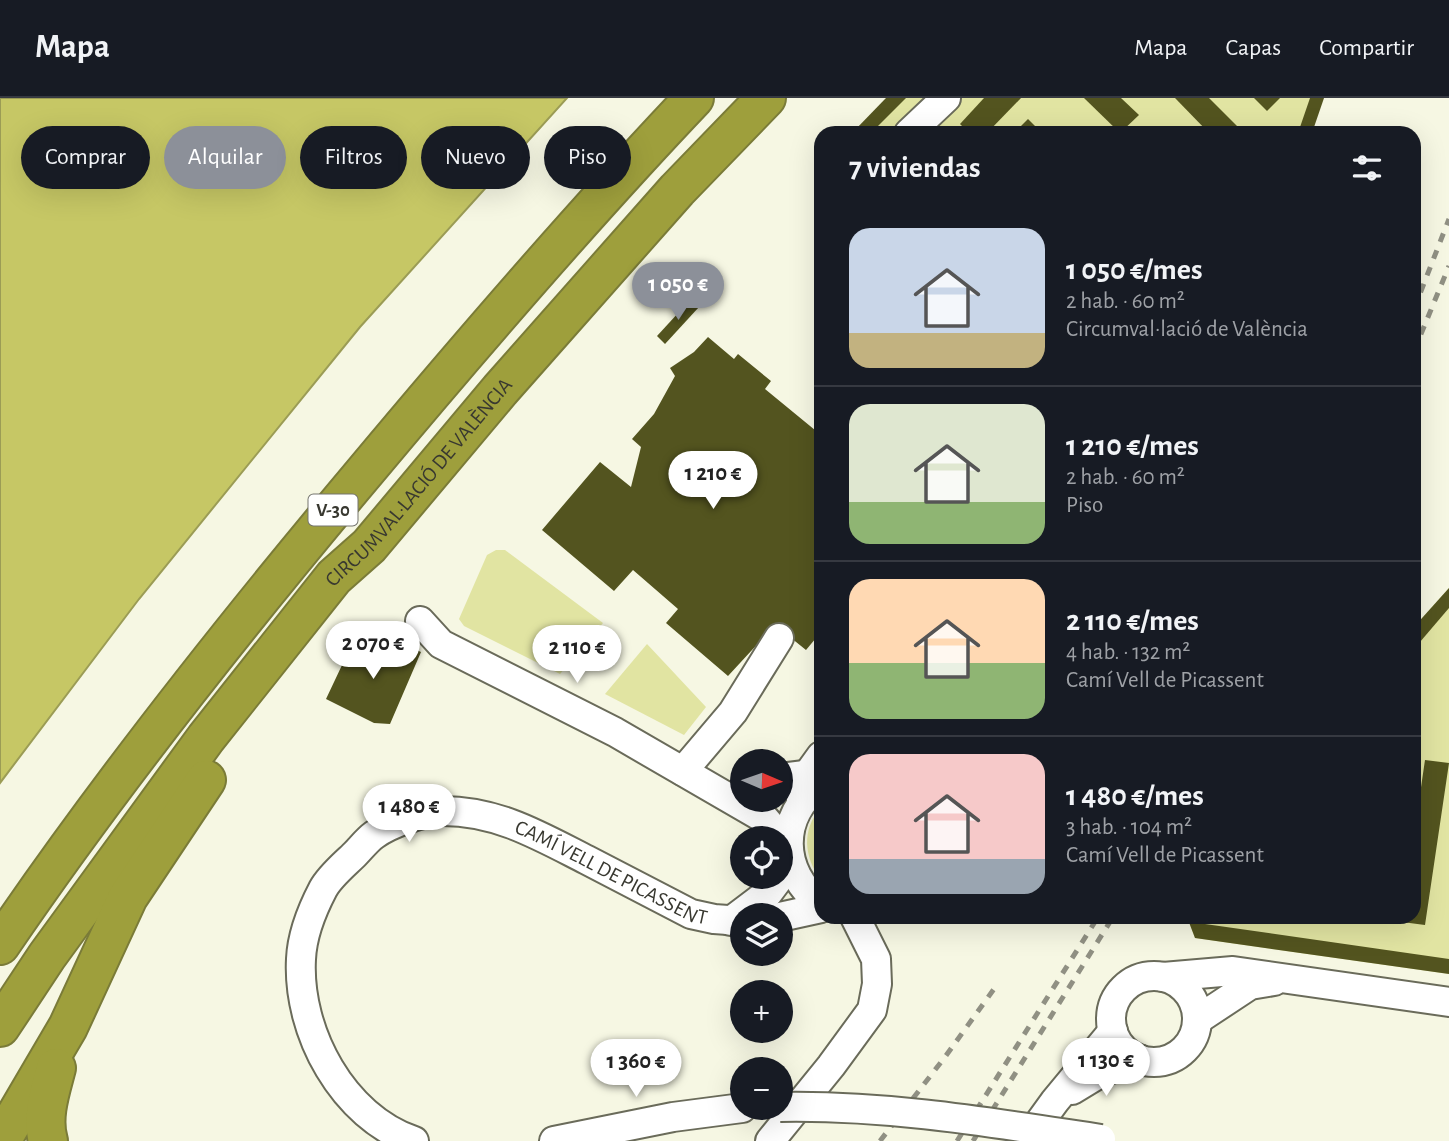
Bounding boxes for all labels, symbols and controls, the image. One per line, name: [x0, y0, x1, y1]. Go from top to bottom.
text: Mapa: [35, 31, 110, 64]
text: Mapa: [1134, 36, 1187, 60]
text: Capas: [1225, 36, 1281, 60]
text: Compartir: [1319, 36, 1414, 60]
chip: Comprar: [21, 126, 150, 189]
chip: Alquilar: [164, 126, 286, 189]
chip: Filtros: [300, 126, 407, 189]
chip: Nuevo: [421, 126, 530, 189]
chip: Piso: [544, 126, 631, 189]
icon: filters: [1348, 149, 1386, 187]
text: 7 viviendas: [849, 153, 981, 183]
text: 1 050 €/mes: [1066, 255, 1203, 285]
icon: home: [905, 256, 989, 340]
pin: 1 050 €: [613, 262, 743, 322]
text: 1 050 €: [648, 273, 708, 296]
text: 2 hab. · 60 m²: [1066, 290, 1185, 313]
text: Circumval·lació de València: [1066, 318, 1308, 341]
street label: CIRCUMVAL·LACIÓ DE VALÈNCIA: [321, 374, 516, 590]
text: 1 210 €/mes: [1066, 431, 1199, 461]
icon: home: [905, 432, 989, 516]
pin: 1 210 €: [648, 452, 778, 511]
text: 1 210 €: [684, 462, 742, 485]
text: 2 hab. · 60 m²: [1066, 466, 1185, 489]
road number: V-30: [308, 494, 358, 526]
text: Piso: [1066, 494, 1103, 517]
text: 2 110 €/mes: [1066, 606, 1199, 636]
icon: home: [905, 607, 989, 691]
pin: 2 070 €: [308, 622, 438, 681]
pin: 2 110 €: [512, 626, 642, 685]
text: 2 070 €: [342, 632, 404, 655]
text: 2 110 €: [548, 636, 606, 659]
text: 4 hab. · 132 m²: [1066, 641, 1190, 664]
text: Camí Vell de Picassent: [1066, 669, 1264, 692]
north arrow: [730, 749, 793, 812]
map controls: [730, 749, 793, 1120]
text: 1 480 €/mes: [1066, 781, 1204, 811]
icon: home: [905, 782, 989, 866]
pin: 1 480 €: [344, 784, 474, 844]
text: 1 480 €: [379, 795, 439, 818]
street label: CAMÍ VELL DE PICASSENT: [512, 816, 710, 928]
text: 3 hab. · 104 m²: [1066, 816, 1192, 839]
button: locate: [730, 826, 793, 889]
text: Camí Vell de Picassent: [1066, 844, 1264, 867]
button: layers: [730, 903, 793, 966]
button: +: [730, 980, 793, 1043]
pin: 1 130 €: [1041, 1038, 1171, 1098]
pin: 1 360 €: [571, 1040, 701, 1099]
text: 1 130 €: [1078, 1049, 1134, 1072]
text: 1 360 €: [607, 1050, 665, 1073]
button: −: [730, 1057, 793, 1120]

